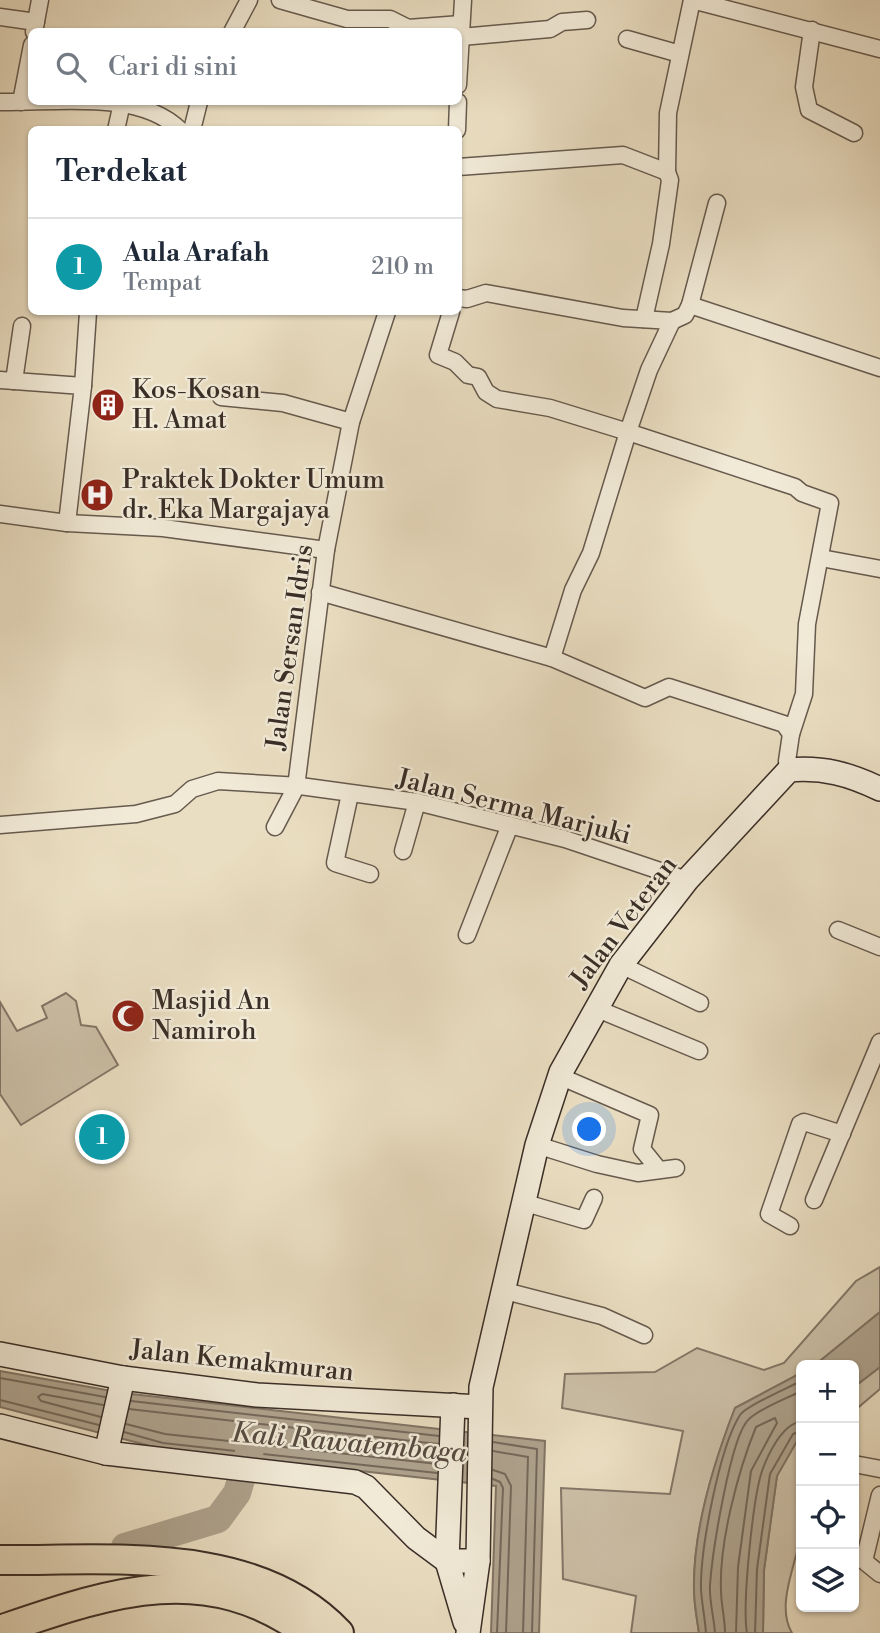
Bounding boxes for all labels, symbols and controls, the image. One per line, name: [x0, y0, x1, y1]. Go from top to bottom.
search box: [28, 28, 462, 105]
icon: search: [52, 48, 90, 86]
text: Cari di sini: [108, 51, 237, 83]
text: Terdekat: [56, 153, 187, 191]
text: Aula Arafah: [123, 237, 269, 269]
text: 1: [73, 253, 85, 281]
text: 210 m: [371, 253, 434, 281]
text: Tempat: [123, 269, 202, 297]
place label: Kos-Kosan H. Amat: [132, 374, 260, 436]
building icon: Kos-Kosan H. Amat: [89, 386, 127, 424]
place label: Praktek Dokter Umum dr. Eka Margajaya: [122, 464, 385, 526]
hospital icon: Praktek Dokter Umum dr. Eka Margajaya: [78, 476, 116, 514]
street label: Jalan Sersan Idris: [260, 542, 320, 753]
street label: Jalan Serma Marjuki: [393, 762, 635, 852]
street label: Jalan Veteran: [563, 850, 684, 995]
place label: Masjid An Namiroh: [152, 985, 270, 1047]
mosque icon: Masjid An Namiroh: [109, 997, 147, 1035]
pin: 1: [79, 1111, 125, 1163]
your location: [572, 1112, 606, 1146]
street label: Jalan Kemakmuran: [128, 1333, 355, 1389]
map controls: [796, 1360, 859, 1612]
button: +: [796, 1360, 859, 1423]
water label: Kali Rawatembaga: [230, 1415, 468, 1471]
button: −: [796, 1423, 859, 1486]
button: locate: [796, 1486, 859, 1549]
button: layers: [796, 1549, 859, 1612]

